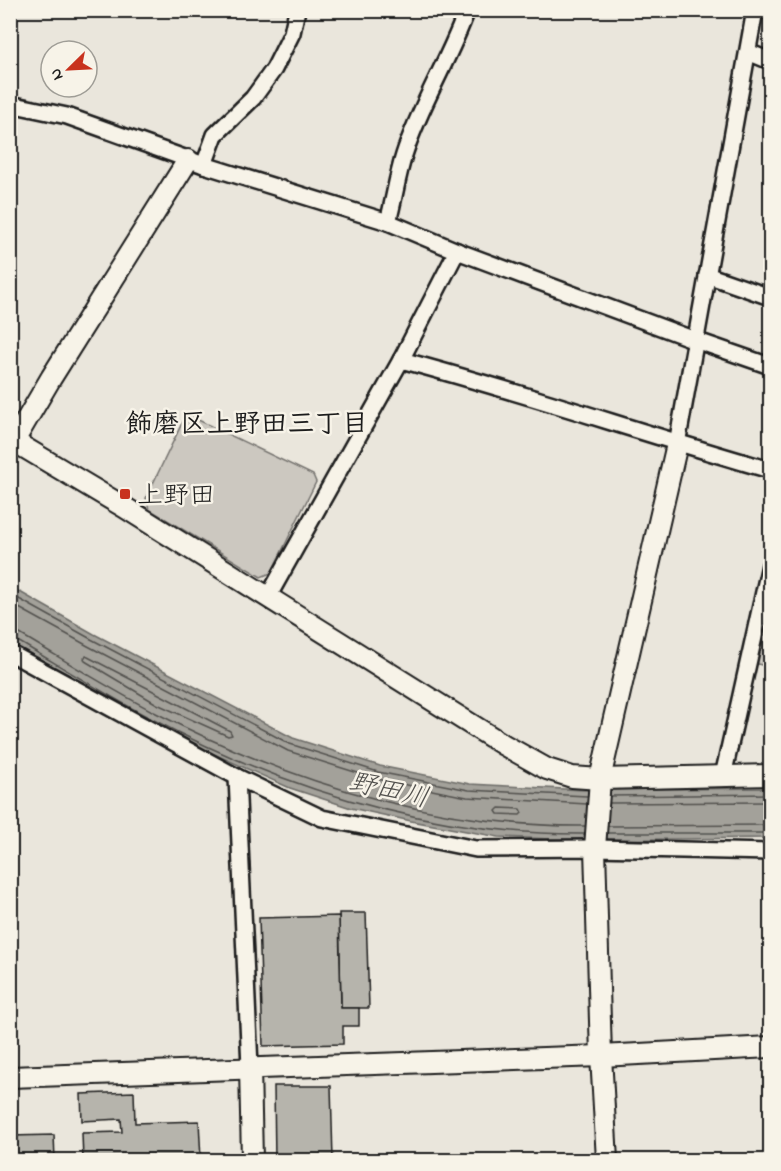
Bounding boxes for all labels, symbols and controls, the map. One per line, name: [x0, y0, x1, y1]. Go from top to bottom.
north arrow: [39, 39, 99, 99]
text: N: [44, 64, 70, 84]
district label: 飾磨区上野田三丁目: [126, 406, 369, 445]
place label: 上野田: [137, 478, 215, 516]
marker: 上野田: [118, 487, 132, 501]
water label: 野田川: [345, 763, 432, 820]

